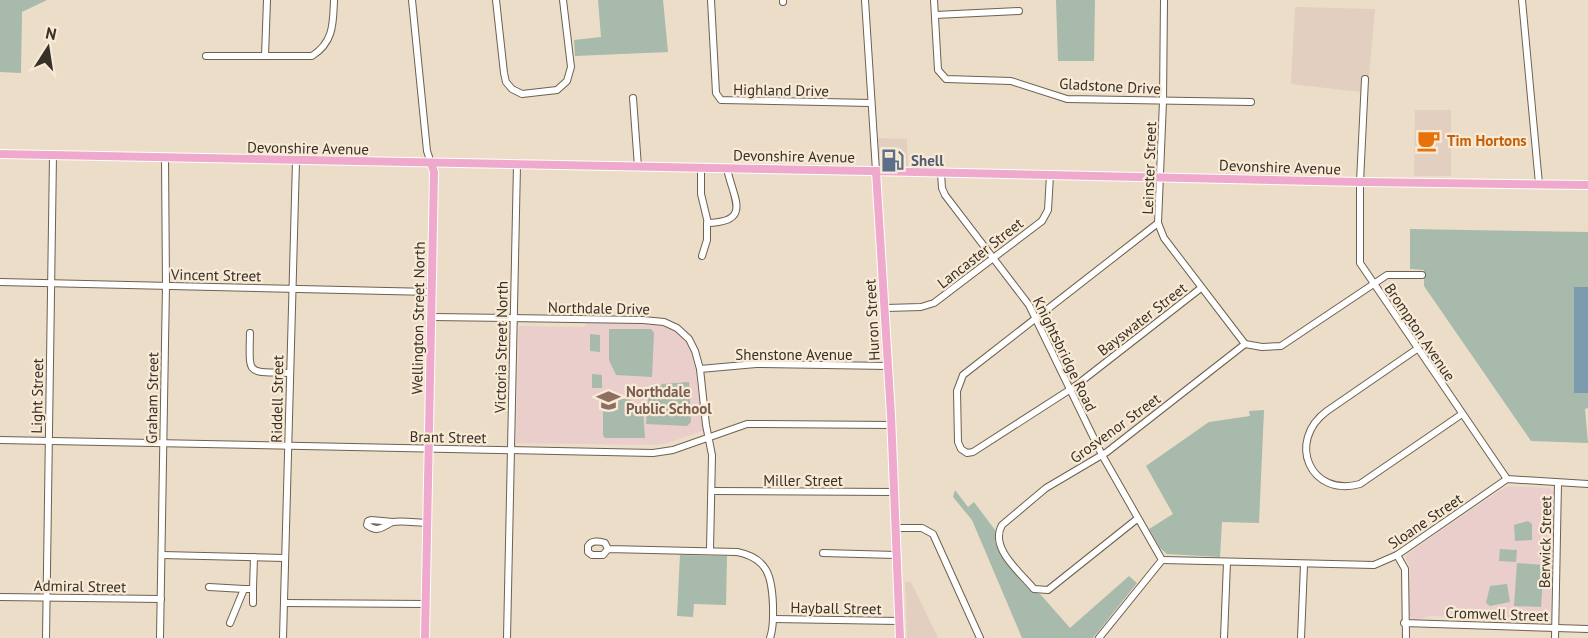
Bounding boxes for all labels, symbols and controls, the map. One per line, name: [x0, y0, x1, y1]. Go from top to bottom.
north arrow: [18, 18, 78, 78]
text: N: [44, 22, 58, 44]
street label: Gladstone Drive: [1059, 74, 1161, 98]
street label: Highland Drive: [733, 80, 829, 100]
street label: Leinster Street: [1138, 121, 1160, 215]
cafe icon: Tim Hortons: [1416, 127, 1442, 153]
place label: Tim Hortons: [1447, 131, 1527, 150]
street label: Devonshire Avenue: [247, 137, 369, 159]
street label: Devonshire Avenue: [733, 145, 855, 167]
fuel station icon: Shell: [880, 147, 906, 173]
place label: Shell: [911, 151, 944, 170]
street label: Devonshire Avenue: [1219, 155, 1341, 179]
street label: Lancaster Street: [933, 214, 1027, 292]
street label: Wellington Street North: [407, 241, 429, 395]
street label: Vincent Street: [170, 265, 261, 285]
street label: Bayswater Street: [1094, 278, 1190, 360]
street label: Huron Street: [860, 279, 884, 361]
street label: Brompton Avenue: [1380, 280, 1460, 384]
street label: Victoria Street North: [490, 281, 512, 414]
street label: Knightsbridge Road: [1029, 294, 1101, 414]
street label: Northdale Drive: [548, 298, 650, 318]
street label: Shenstone Avenue: [735, 345, 853, 364]
street label: Graham Street: [142, 352, 162, 444]
street label: Riddell Street: [267, 355, 287, 443]
street label: Light Street: [27, 358, 47, 434]
place label: Northdale Public School: [626, 382, 712, 418]
school or university icon: Northdale Public School: [595, 387, 621, 413]
street label: Grosvenor Street: [1066, 389, 1164, 467]
street label: Brant Street: [409, 427, 487, 447]
street label: Miller Street: [763, 471, 843, 490]
street label: Sloane Street: [1384, 489, 1466, 553]
street label: Berwick Street: [1535, 496, 1555, 588]
street label: Admiral Street: [34, 576, 126, 596]
street label: Hayball Street: [790, 598, 882, 618]
street label: Cromwell Street: [1445, 603, 1549, 625]

